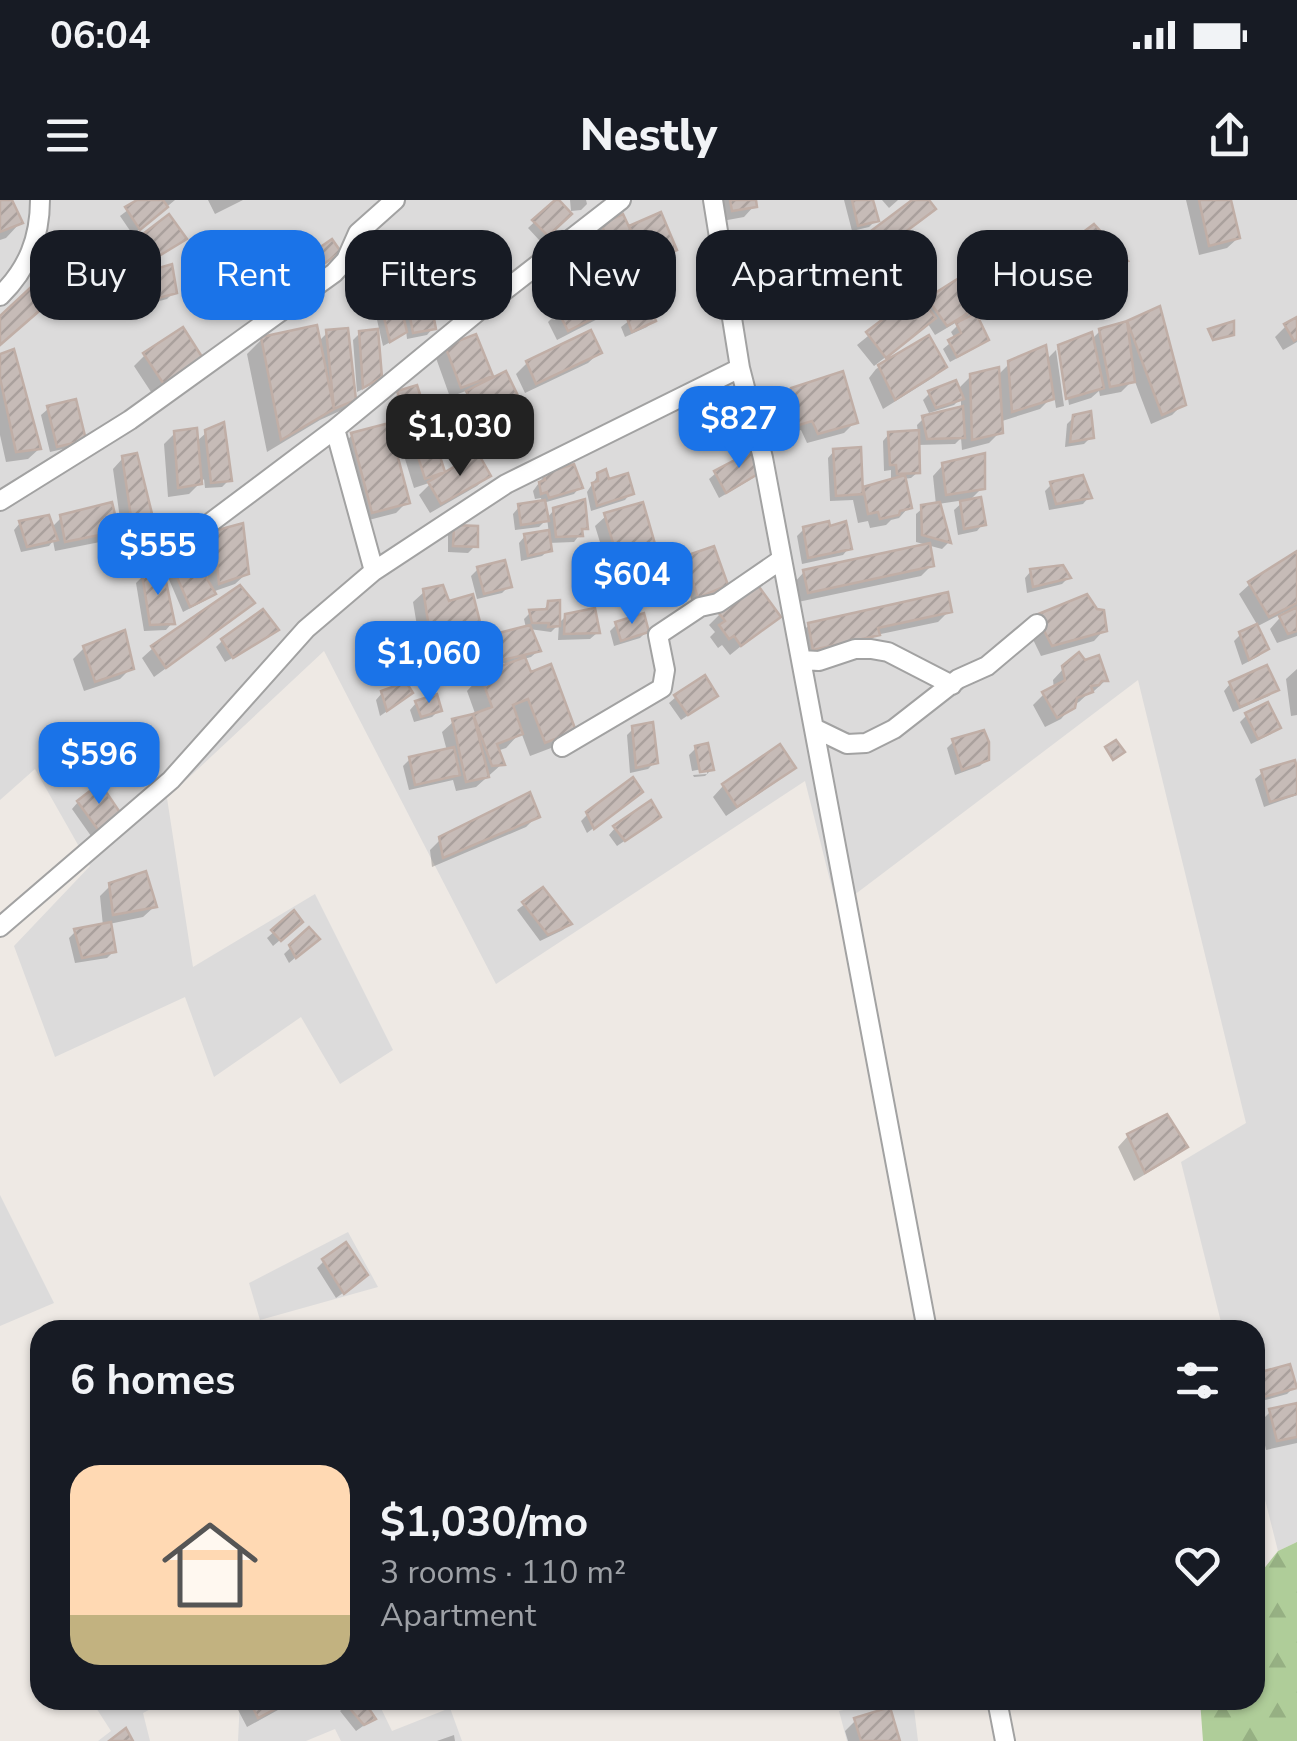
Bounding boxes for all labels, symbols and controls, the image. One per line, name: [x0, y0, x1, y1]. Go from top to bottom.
text: 06:04: [50, 10, 151, 61]
text: Nestly: [580, 105, 717, 166]
icon: menu: [40, 108, 95, 163]
icon: share: [1202, 108, 1257, 163]
chip: Buy: [30, 230, 161, 320]
chip: Rent: [181, 230, 325, 320]
chip: Filters: [345, 230, 512, 320]
chip: New: [532, 230, 676, 320]
chip: Apartment: [696, 230, 937, 320]
chip: House: [957, 230, 1128, 320]
pin: $827: [680, 386, 798, 471]
pin: $1,030: [379, 394, 541, 479]
text: $827: [701, 397, 777, 440]
text: $1,030: [408, 405, 512, 448]
pin: $555: [99, 513, 217, 598]
text: $555: [120, 524, 196, 567]
pin: $604: [573, 542, 691, 627]
text: $604: [594, 553, 670, 596]
pin: $1,060: [348, 621, 510, 706]
text: $1,060: [377, 632, 481, 675]
pin: $596: [40, 722, 158, 807]
text: $596: [61, 733, 137, 776]
text: 6 homes: [70, 1352, 235, 1409]
icon: filters: [1170, 1353, 1225, 1408]
text: $1,030/mo: [380, 1494, 588, 1551]
icon: home: [150, 1505, 270, 1625]
icon: heart: [1170, 1538, 1225, 1593]
text: 3 rooms · 110 m²: [380, 1551, 626, 1594]
text: Apartment: [380, 1594, 536, 1637]

